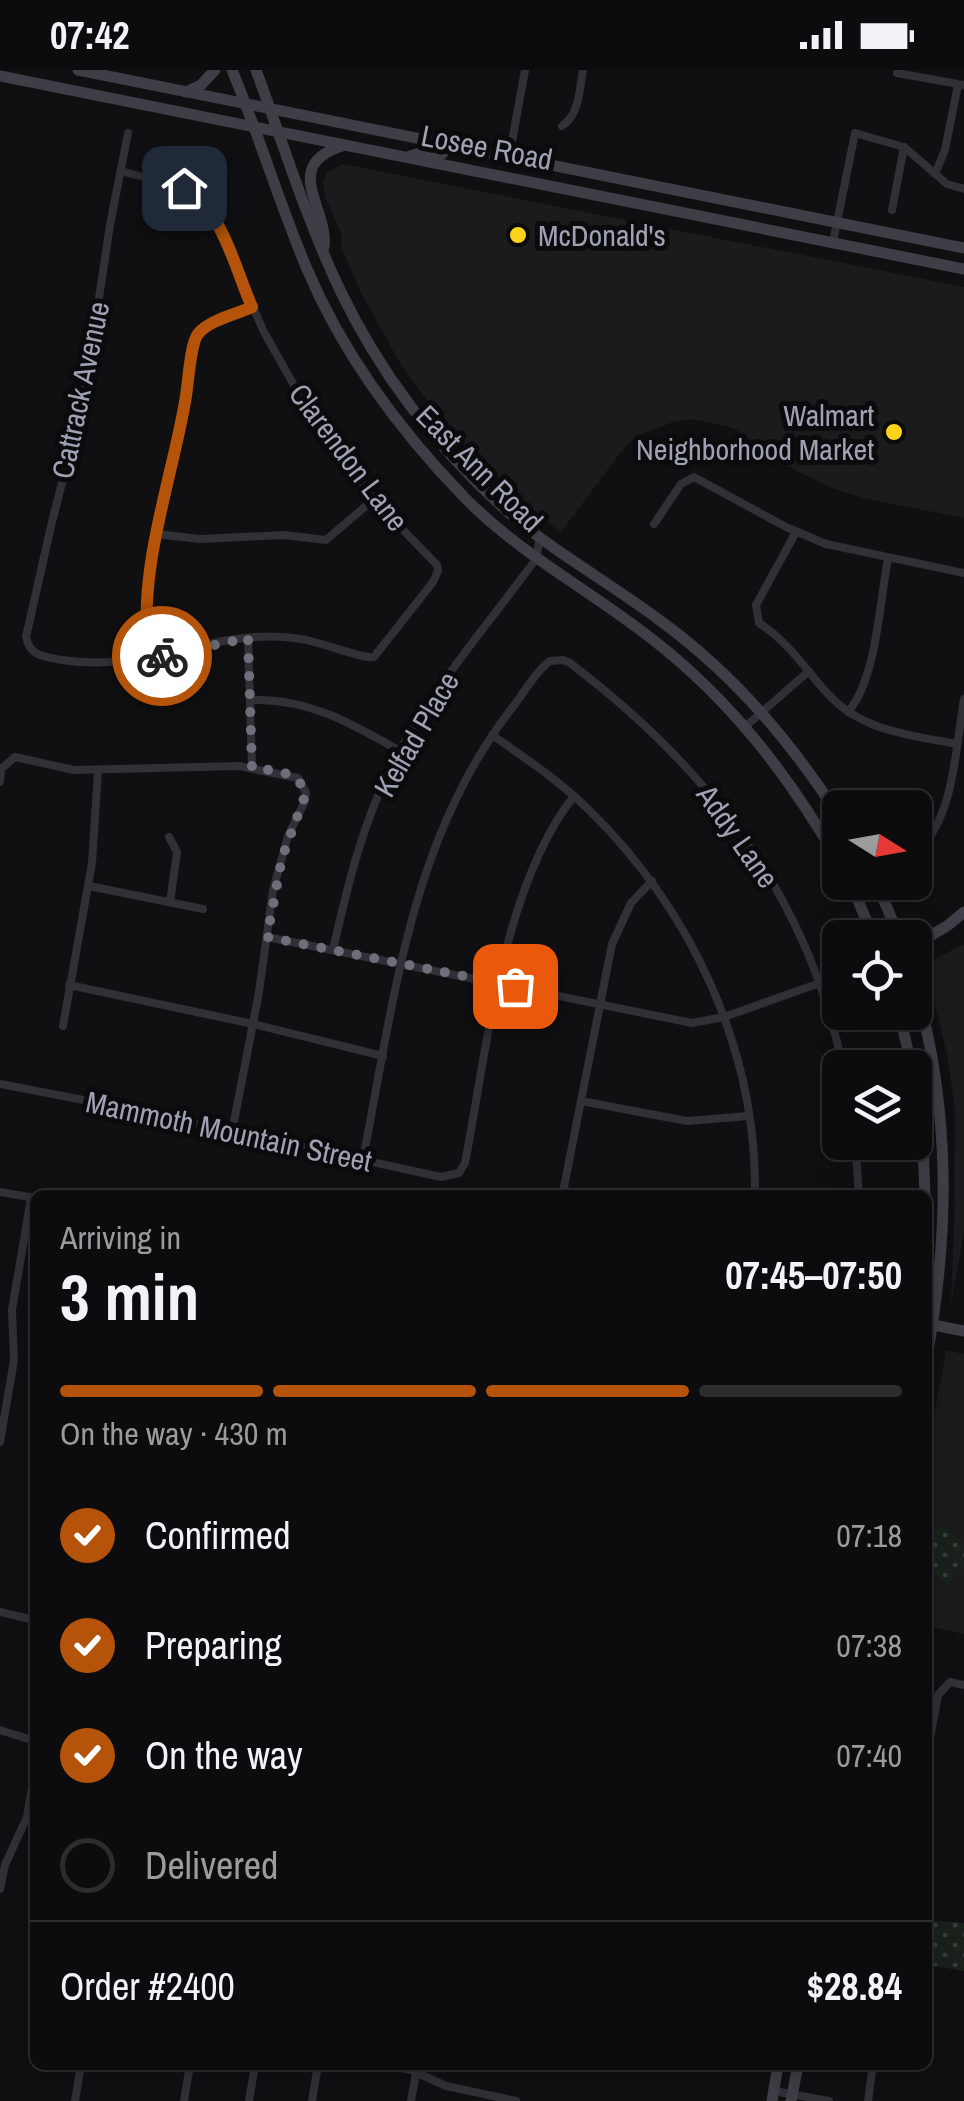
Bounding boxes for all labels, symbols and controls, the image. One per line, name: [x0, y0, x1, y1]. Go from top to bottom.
text: 07:42: [50, 10, 130, 61]
street label: Losee Road: [418, 115, 556, 179]
pin: [142, 146, 227, 231]
icon: home: [157, 161, 212, 216]
place label: McDonald's: [538, 215, 666, 255]
marker: McDonald's: [507, 224, 529, 246]
street label: Cattrack Avenue: [42, 298, 118, 482]
street label: Clarendon Lane: [280, 375, 418, 539]
place label: Walmart Neighborhood Market: [636, 395, 874, 469]
street label: East Ann Road: [408, 396, 552, 540]
marker: Walmart Neighborhood Market: [883, 421, 905, 443]
courier: [112, 606, 212, 706]
icon: bike: [135, 629, 190, 684]
street label: Kelfad Place: [364, 664, 468, 804]
street label: Addy Lane: [687, 776, 788, 896]
north arrow: [822, 790, 932, 900]
map controls: [822, 790, 932, 1160]
button: locate: [822, 920, 932, 1030]
pin: [473, 944, 558, 1029]
icon: bag: [488, 959, 543, 1014]
button: layers: [822, 1050, 932, 1160]
street label: Mammoth Mountain Street: [82, 1081, 376, 1181]
text: Arriving in: [60, 1216, 181, 1259]
text: 07:45–07:50: [725, 1250, 902, 1301]
text: 3 min: [60, 1253, 199, 1340]
text: On the way · 430 m: [60, 1412, 288, 1455]
icon: check: [60, 1508, 115, 1563]
text: Confirmed: [145, 1510, 290, 1561]
text: 07:18: [836, 1514, 902, 1557]
icon: check: [60, 1618, 115, 1673]
text: Preparing: [145, 1620, 282, 1671]
text: 07:38: [836, 1624, 902, 1667]
icon: check: [60, 1728, 115, 1783]
text: On the way: [145, 1730, 303, 1781]
text: 07:40: [836, 1734, 902, 1777]
text: Delivered: [145, 1840, 278, 1891]
text: Order #2400: [60, 1961, 235, 2012]
text: $28.84: [807, 1961, 902, 2012]

